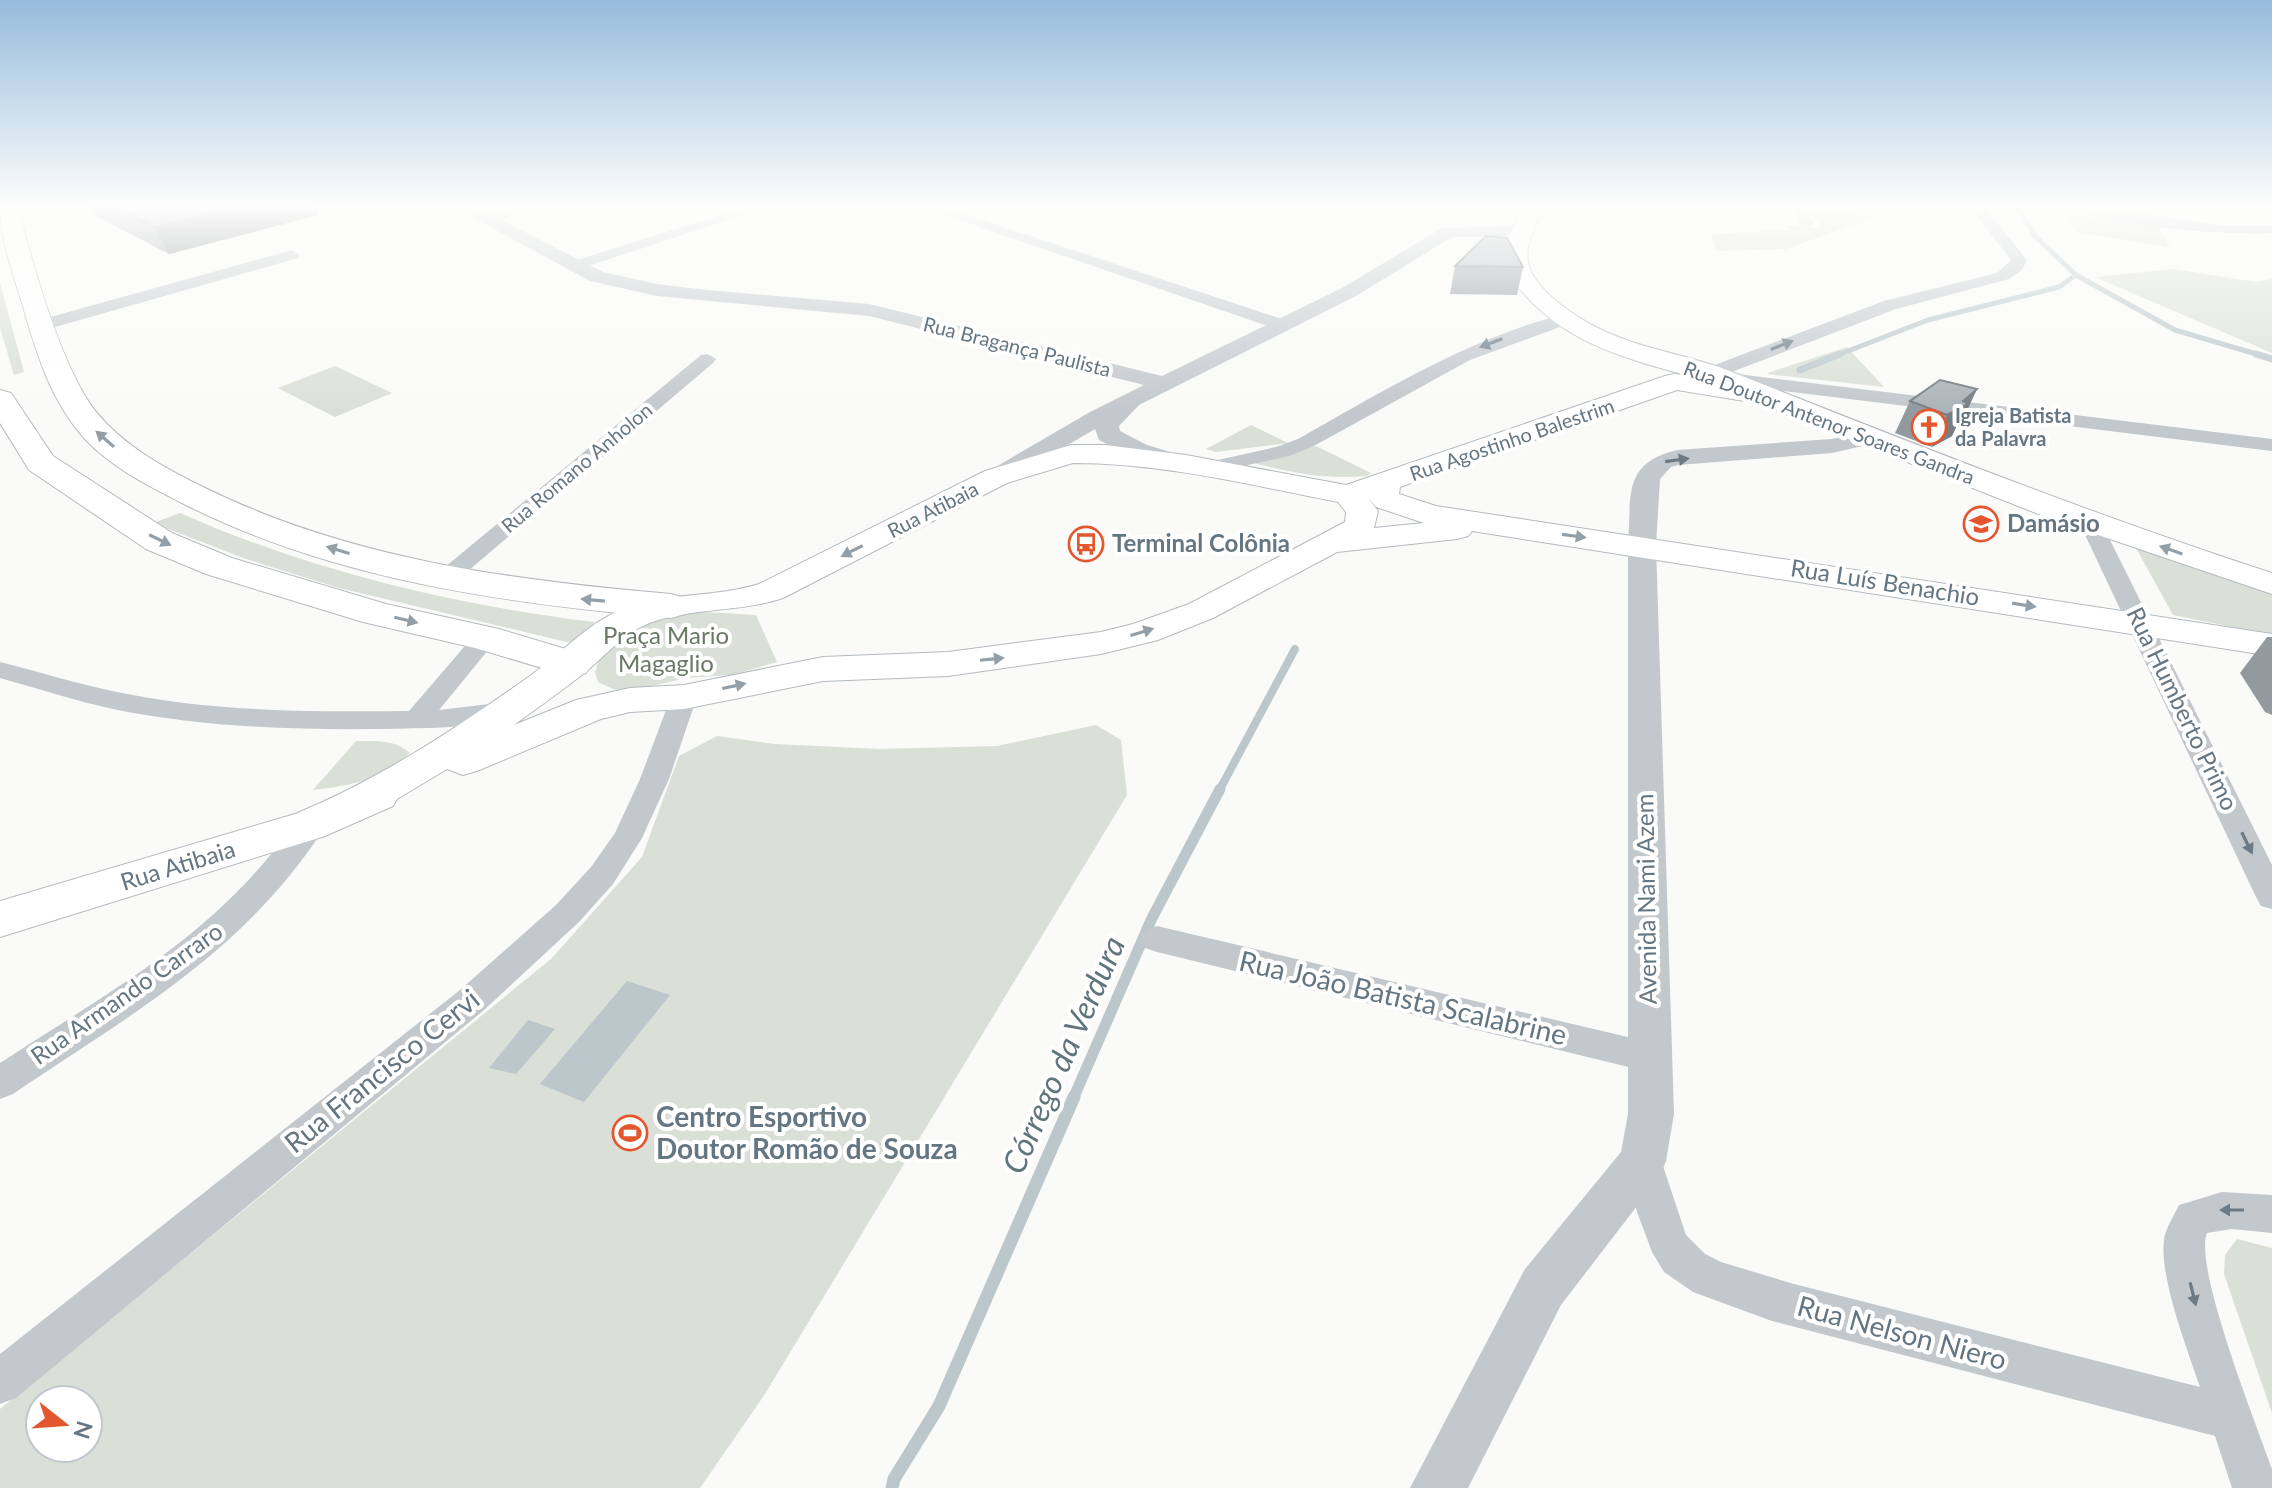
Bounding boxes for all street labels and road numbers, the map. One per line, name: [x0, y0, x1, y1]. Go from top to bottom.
street label: Rua Bragança Paulista: [921, 311, 1113, 381]
street label: Rua Doutor Antenor Soares Gandra: [1681, 355, 1978, 489]
street label: Rua Agostinho Balestrim: [1406, 393, 1617, 485]
street label: Rua Romano Anholon: [496, 397, 657, 537]
street label: Rua Atibaia: [883, 476, 982, 542]
street label: Rua Luís Benachio: [1789, 552, 1982, 611]
street label: Rua Humberto Primo: [2122, 602, 2245, 815]
street label: Avenida Nami Azem: [1629, 793, 1662, 1005]
street label: Rua Atibaia: [117, 833, 238, 896]
street label: Rua Armando Carraro: [25, 916, 228, 1070]
street label: Rua João Batista Scalabrine: [1236, 943, 1570, 1051]
street label: Rua Francisco Cervi: [277, 981, 486, 1159]
street label: Rua Nelson Niero: [1794, 1288, 2010, 1376]

